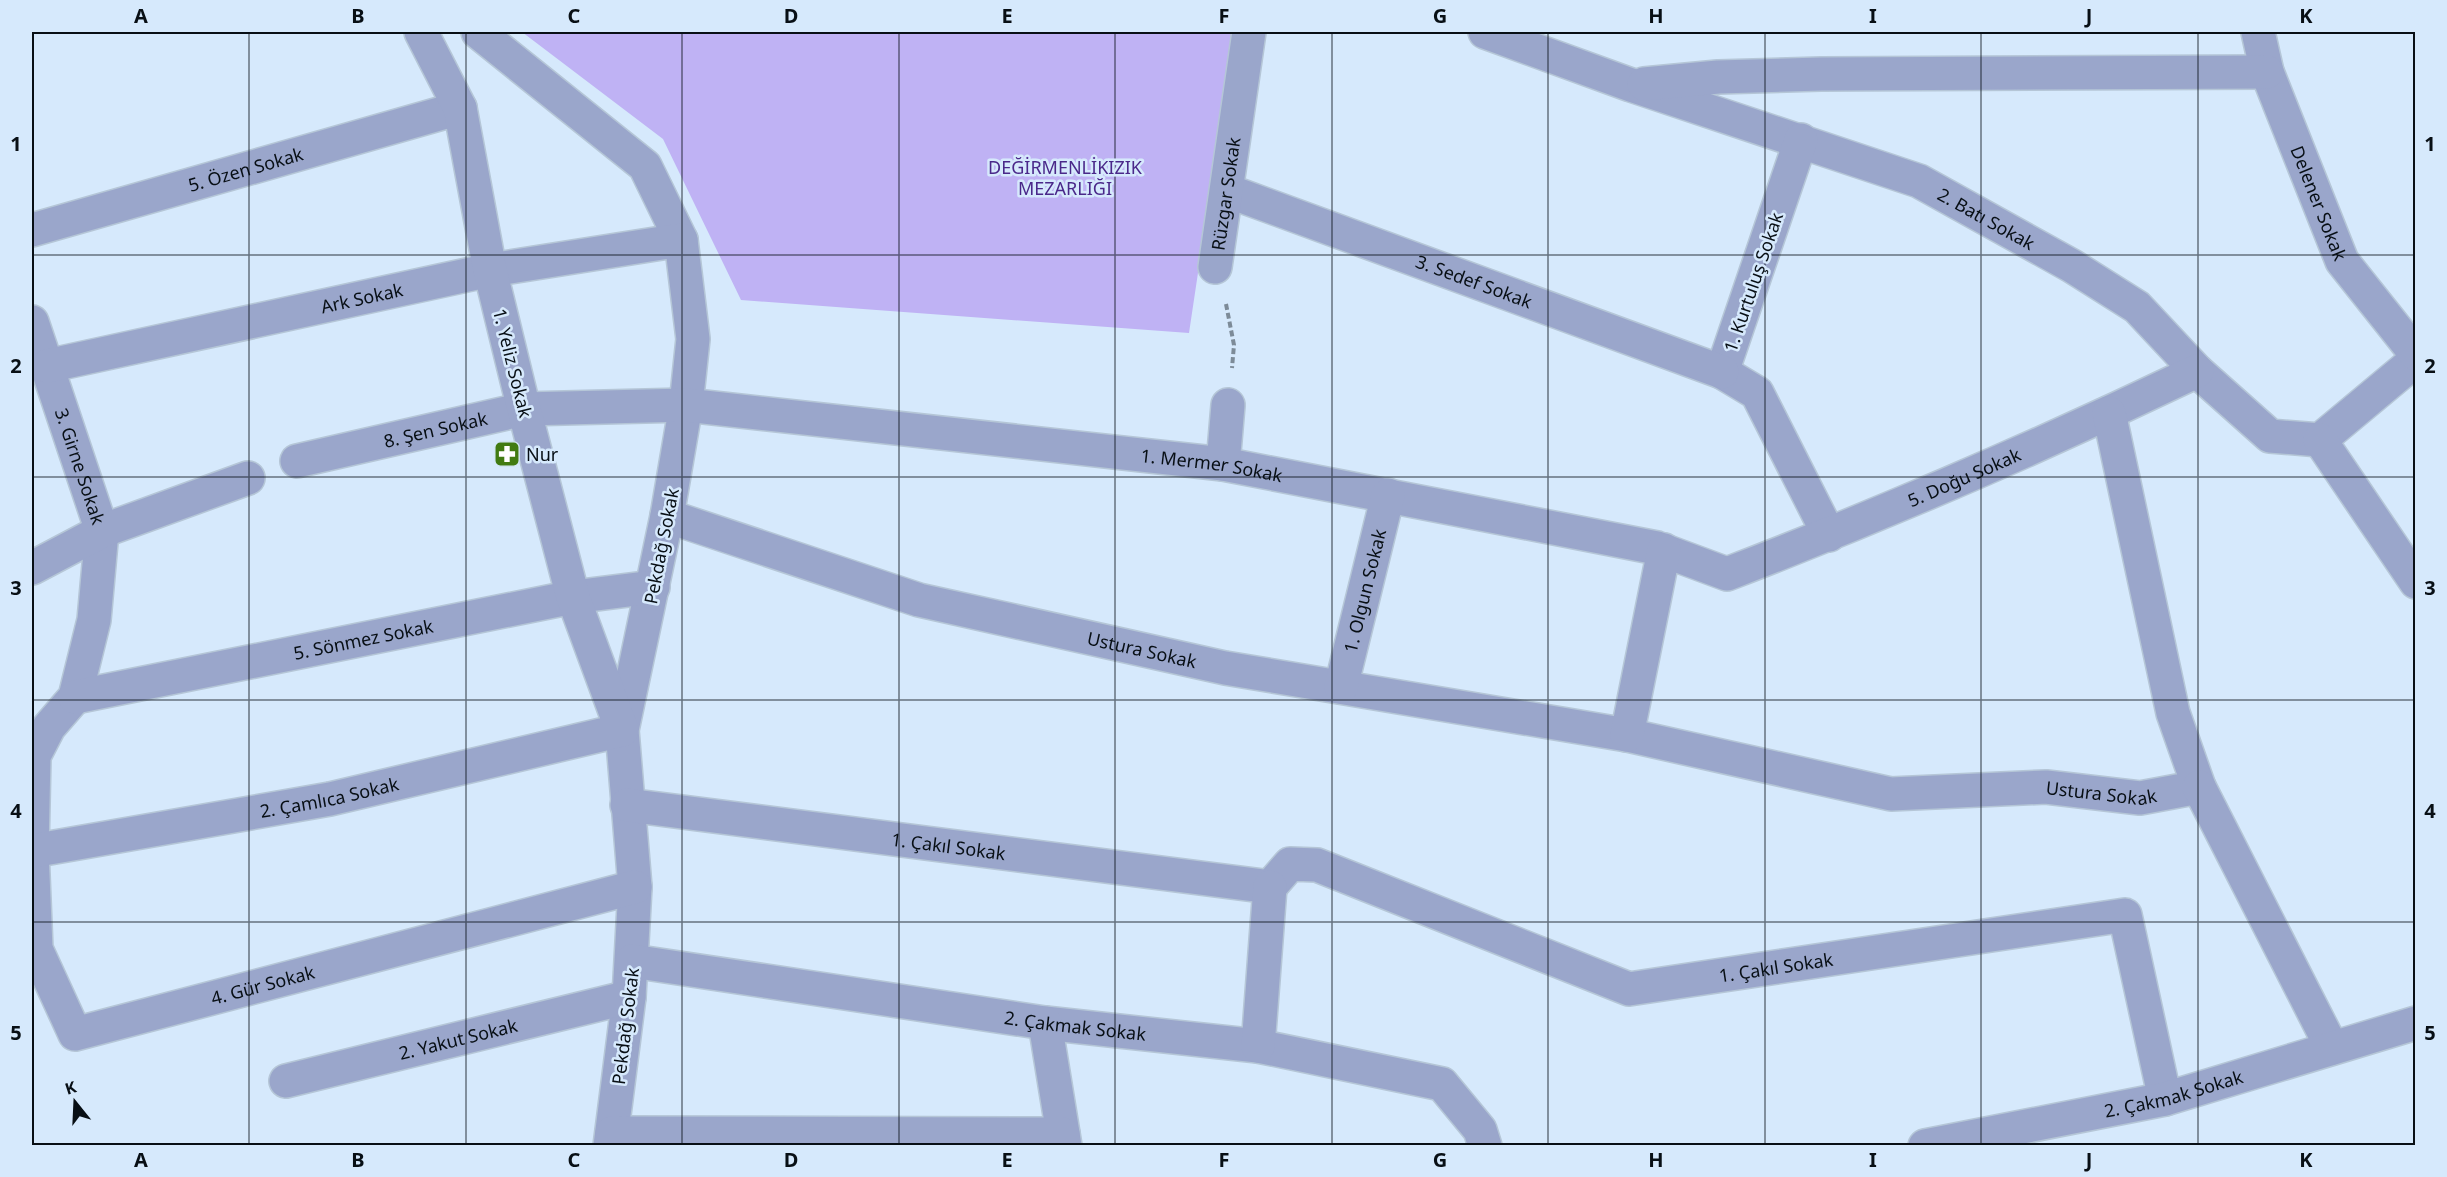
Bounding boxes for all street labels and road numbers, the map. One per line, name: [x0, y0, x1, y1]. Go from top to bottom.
street label: Rüzgar Sokak: [1206, 135, 1246, 252]
street label: 5. Özen Sokak: [185, 141, 306, 197]
street label: Delener Sokak: [2285, 142, 2353, 264]
street label: 2. Batı Sokak: [1934, 182, 2040, 255]
street label: 1. Kurtuluş Sokak: [1718, 209, 1788, 355]
street label: 3. Sedef Sokak: [1413, 249, 1536, 314]
street label: Ark Sokak: [318, 277, 405, 318]
street label: 1. Yeliz Sokak: [488, 306, 538, 420]
street label: 3. Girne Sokak: [50, 405, 111, 528]
street label: 8. Şen Sokak: [381, 406, 490, 453]
street label: 5. Doğu Sokak: [1904, 442, 2025, 512]
street label: 1. Mermer Sokak: [1140, 443, 1285, 487]
street label: Pekdağ Sokak: [638, 486, 684, 606]
street label: 1. Olgun Sokak: [1338, 526, 1391, 655]
street label: 5. Sönmez Sokak: [291, 613, 436, 665]
street label: Ustura Sokak: [1085, 626, 1199, 673]
street label: 2. Çamlıca Sokak: [258, 771, 401, 823]
street label: Ustura Sokak: [2045, 775, 2159, 810]
street label: 1. Çakıl Sokak: [890, 827, 1007, 865]
street label: 1. Çakıl Sokak: [1717, 947, 1835, 987]
street label: 4. Gür Sokak: [208, 960, 317, 1010]
street label: Pekdağ Sokak: [606, 966, 644, 1086]
street label: 2. Çakmak Sokak: [1003, 1005, 1148, 1046]
street label: 2. Yakut Sokak: [396, 1013, 520, 1065]
street label: 2. Çakmak Sokak: [2102, 1064, 2246, 1123]

